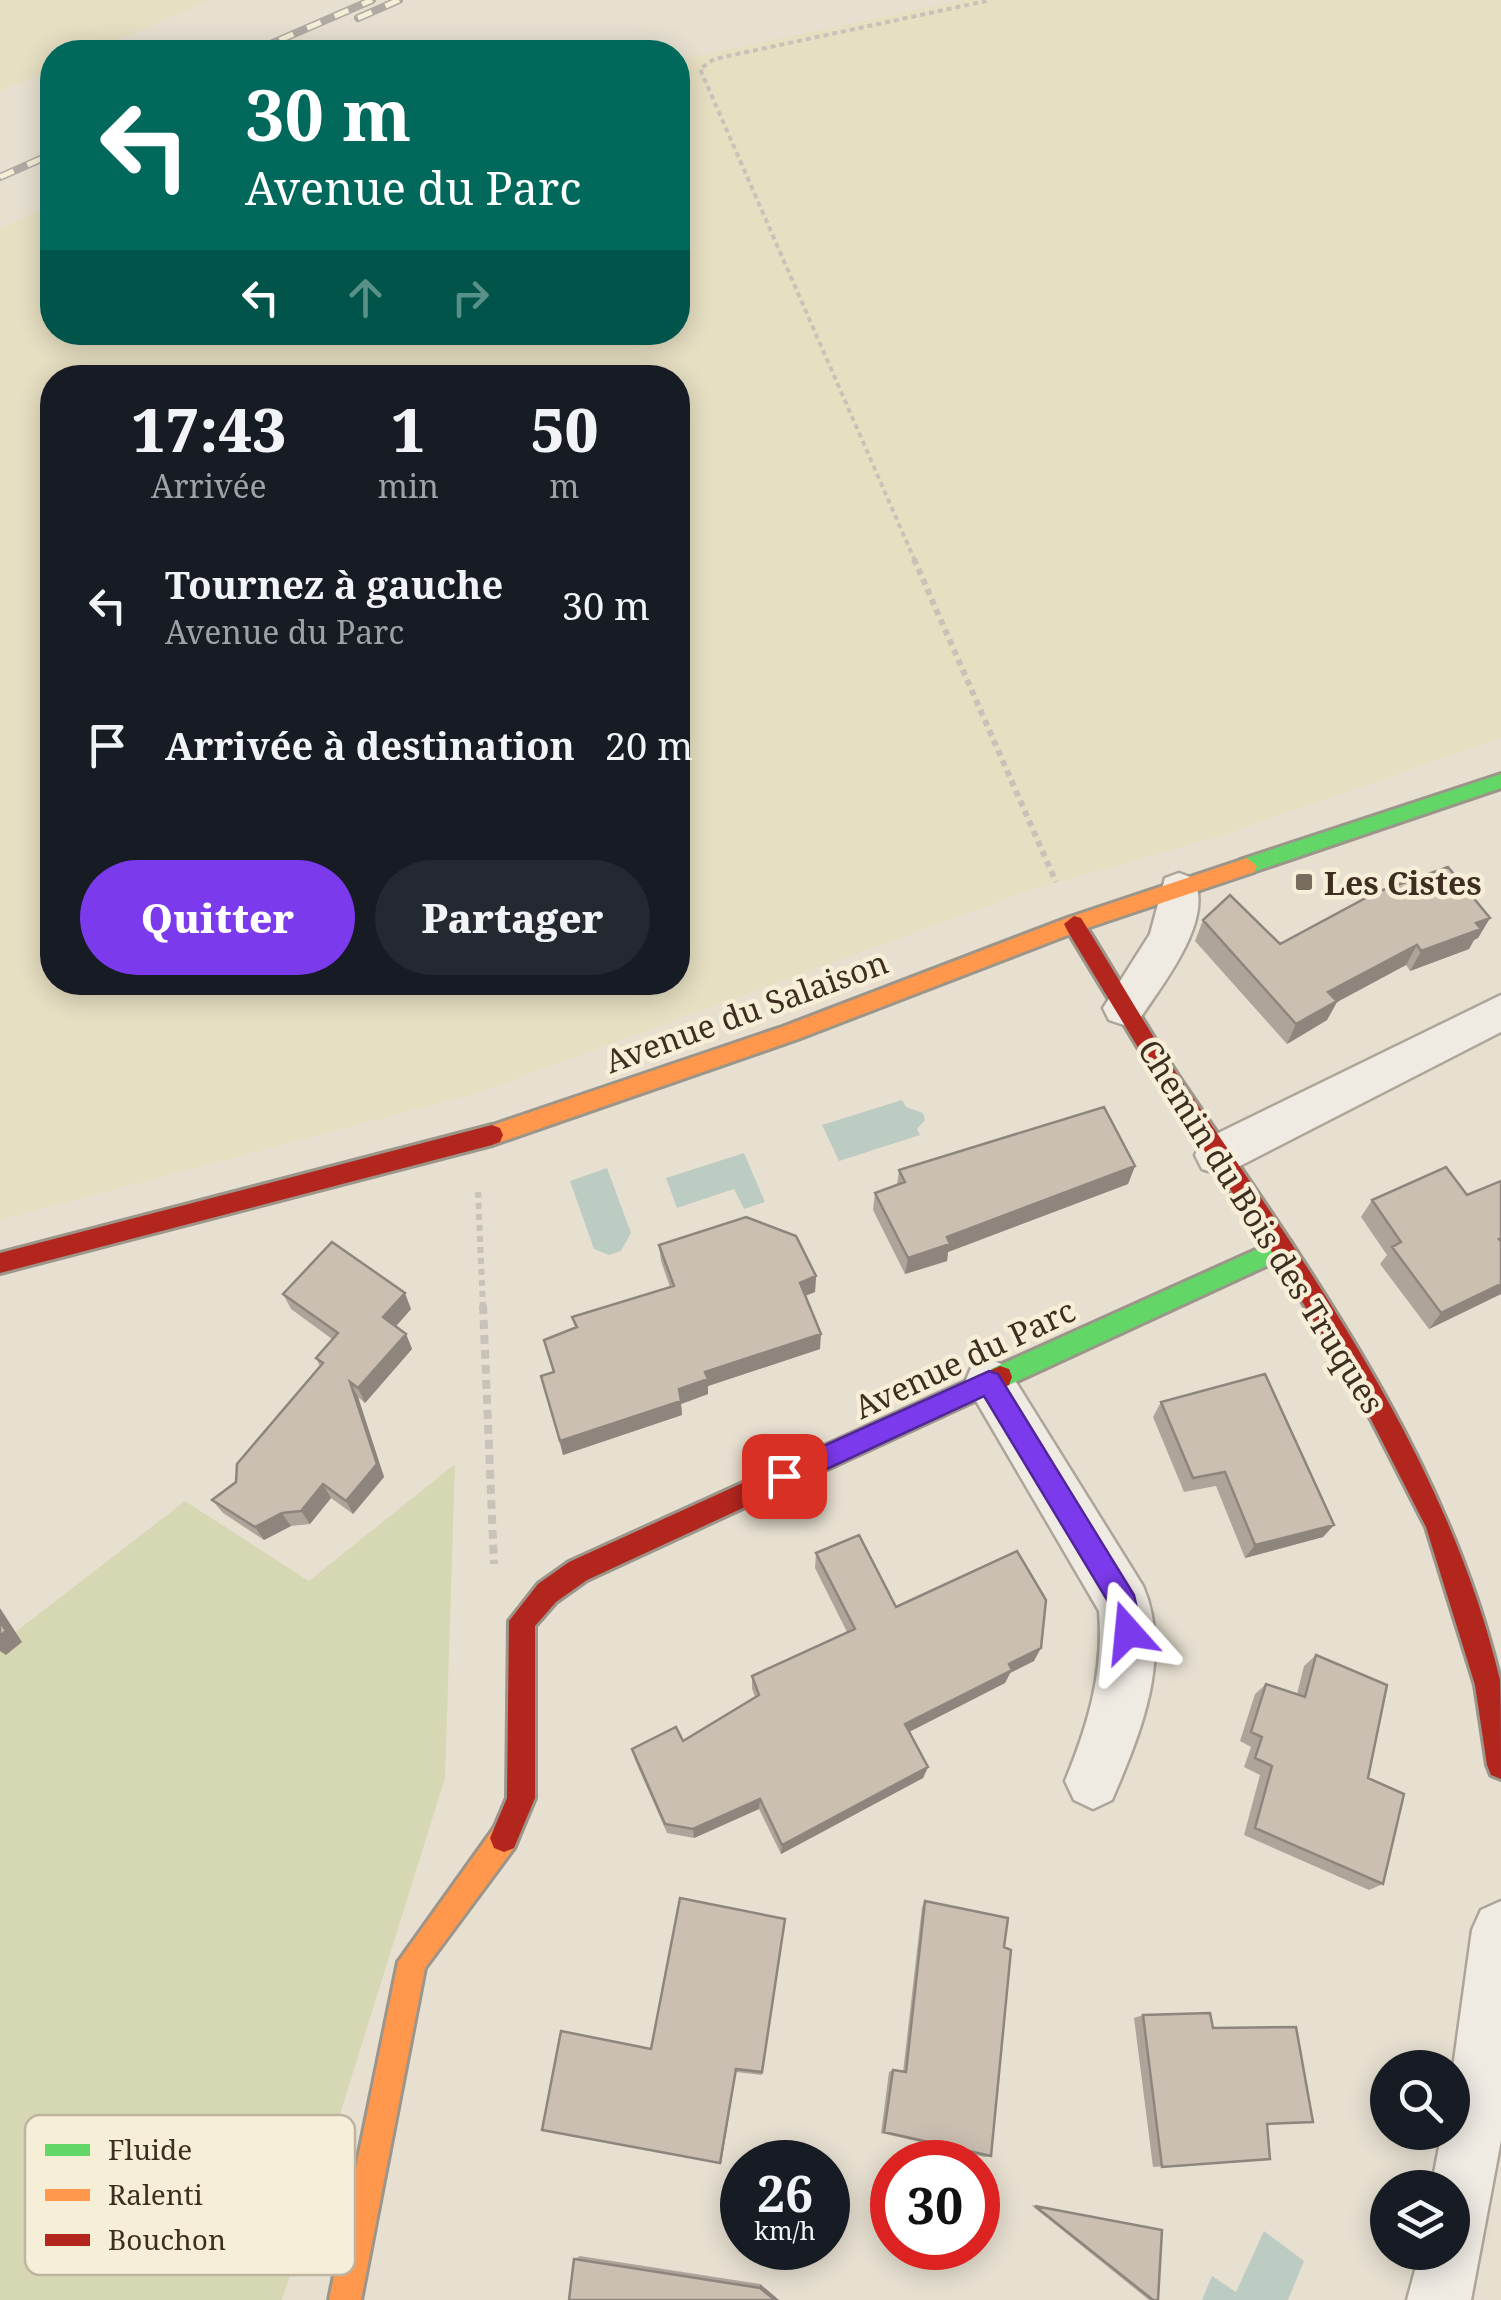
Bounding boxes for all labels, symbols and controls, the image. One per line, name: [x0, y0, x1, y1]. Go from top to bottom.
text: 30 m: [245, 66, 411, 162]
icon: left: [80, 80, 210, 210]
text: Avenue du Parc: [245, 157, 581, 218]
icon: left: [233, 270, 288, 325]
icon: ahead: [338, 270, 393, 325]
icon: right: [443, 270, 498, 325]
text: 17:43: [132, 388, 286, 470]
text: 1: [391, 388, 425, 470]
text: 50: [530, 388, 598, 470]
text: Arrivée: [151, 464, 267, 507]
text: min: [378, 464, 439, 507]
text: m: [549, 464, 580, 507]
text: Tournez à gauche: [165, 558, 503, 610]
icon: left: [80, 578, 135, 633]
text: 30 m: [562, 579, 650, 631]
text: Avenue du Parc: [165, 610, 404, 653]
icon: arrive: [80, 718, 135, 773]
text: Arrivée à destination: [165, 719, 575, 771]
text: 20 m: [605, 719, 693, 771]
button: Quitter: [80, 860, 355, 975]
button: Partager: [375, 860, 650, 975]
place label: Les Cistes: [1324, 861, 1482, 904]
marker: Les Cistes: [1293, 871, 1315, 893]
street label: Avenue du Salaison: [599, 940, 893, 1082]
street label: Chemin du Bois des Truques: [1129, 1031, 1395, 1421]
street label: Avenue du Parc: [847, 1288, 1081, 1428]
pin: [742, 1434, 827, 1519]
icon: arrive: [757, 1449, 812, 1504]
position arrow: [1076, 1580, 1180, 1684]
map controls: [1370, 2050, 1470, 2270]
button: search: [1370, 2050, 1470, 2150]
legend: [25, 2115, 355, 2275]
text: Fluide: [108, 2130, 192, 2168]
speed limit sign: 30: [870, 2140, 1000, 2270]
text: 26: [757, 2159, 813, 2227]
button: layers: [1370, 2170, 1470, 2270]
text: Ralenti: [108, 2175, 203, 2213]
text: km/h: [754, 2213, 816, 2247]
text: Bouchon: [108, 2220, 226, 2258]

